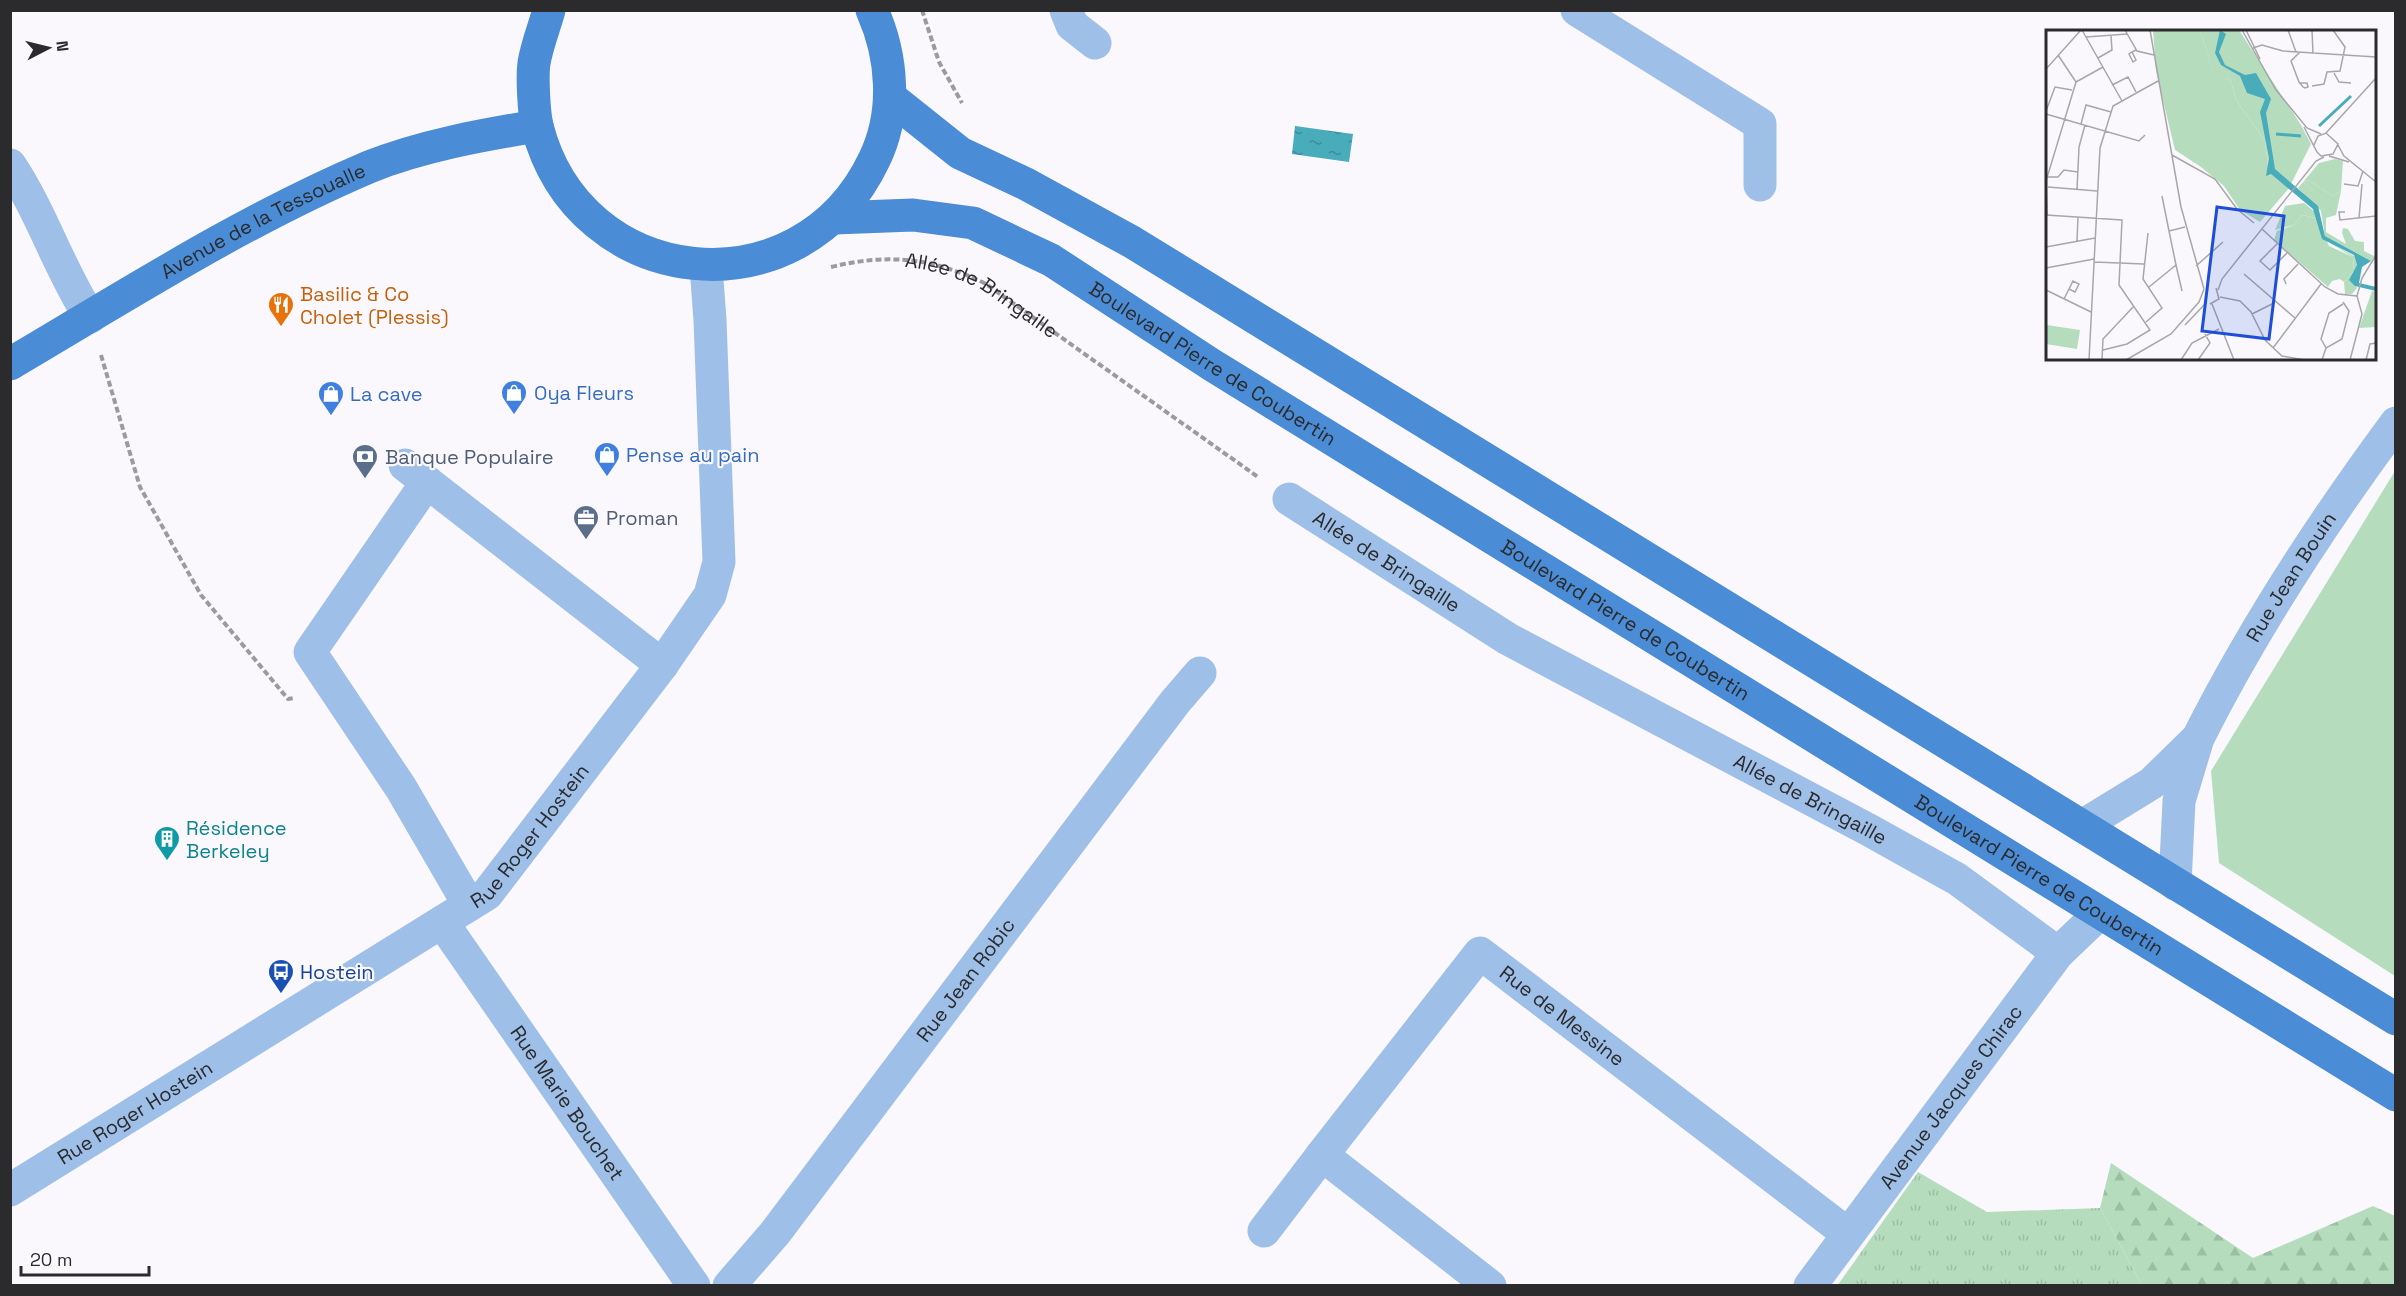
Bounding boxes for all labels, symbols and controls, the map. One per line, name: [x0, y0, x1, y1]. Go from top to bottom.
north arrow: [18, 18, 78, 78]
inset map: [2046, 30, 2376, 360]
text: N: [51, 40, 73, 53]
street label: Avenue de la Tessoualle: [156, 157, 369, 285]
street label: Allée de Bringaille: [904, 247, 1063, 344]
street label: Boulevard Pierre de Coubertin: [1084, 275, 1341, 452]
place label: Basilic & Co Cholet (Plessis): [300, 281, 449, 330]
restaurant icon: Basilic & Co Cholet (Plessis): [266, 290, 296, 328]
shop icon: Oya Fleurs: [499, 378, 529, 416]
shop icon: La cave: [316, 379, 346, 417]
place label: Oya Fleurs: [534, 380, 634, 406]
place label: La cave: [350, 381, 423, 407]
shop icon: Pense au pain: [592, 440, 622, 478]
bank icon: Banque Populaire: [350, 442, 380, 480]
place label: Pense au pain: [626, 442, 759, 468]
place label: Banque Populaire: [385, 444, 554, 470]
office icon: Proman: [571, 503, 601, 541]
place label: Proman: [606, 505, 679, 531]
street label: Allée de Bringaille: [1308, 505, 1465, 618]
street label: Rue Jean Bouin: [2240, 507, 2342, 647]
street label: Boulevard Pierre de Coubertin: [1496, 533, 1755, 707]
street label: Allée de Bringaille: [1729, 748, 1892, 850]
street label: Rue Roger Hostein: [465, 759, 595, 914]
street label: Boulevard Pierre de Coubertin: [1910, 788, 2169, 962]
place label: Résidence Berkeley: [186, 815, 287, 864]
building icon: Résidence Berkeley: [152, 824, 182, 862]
street label: Rue Jean Robic: [910, 913, 1021, 1047]
bus stop icon: Hostein: [266, 957, 296, 995]
place label: Hostein: [300, 959, 374, 985]
street label: Rue de Messine: [1494, 960, 1630, 1072]
street label: Avenue Jacques Chirac: [1874, 999, 2028, 1194]
street label: Rue Marie Bouchet: [504, 1020, 630, 1185]
street label: Rue Roger Hostein: [52, 1055, 217, 1170]
scale bar: [21, 1239, 148, 1277]
text: 20 m: [30, 1248, 73, 1271]

